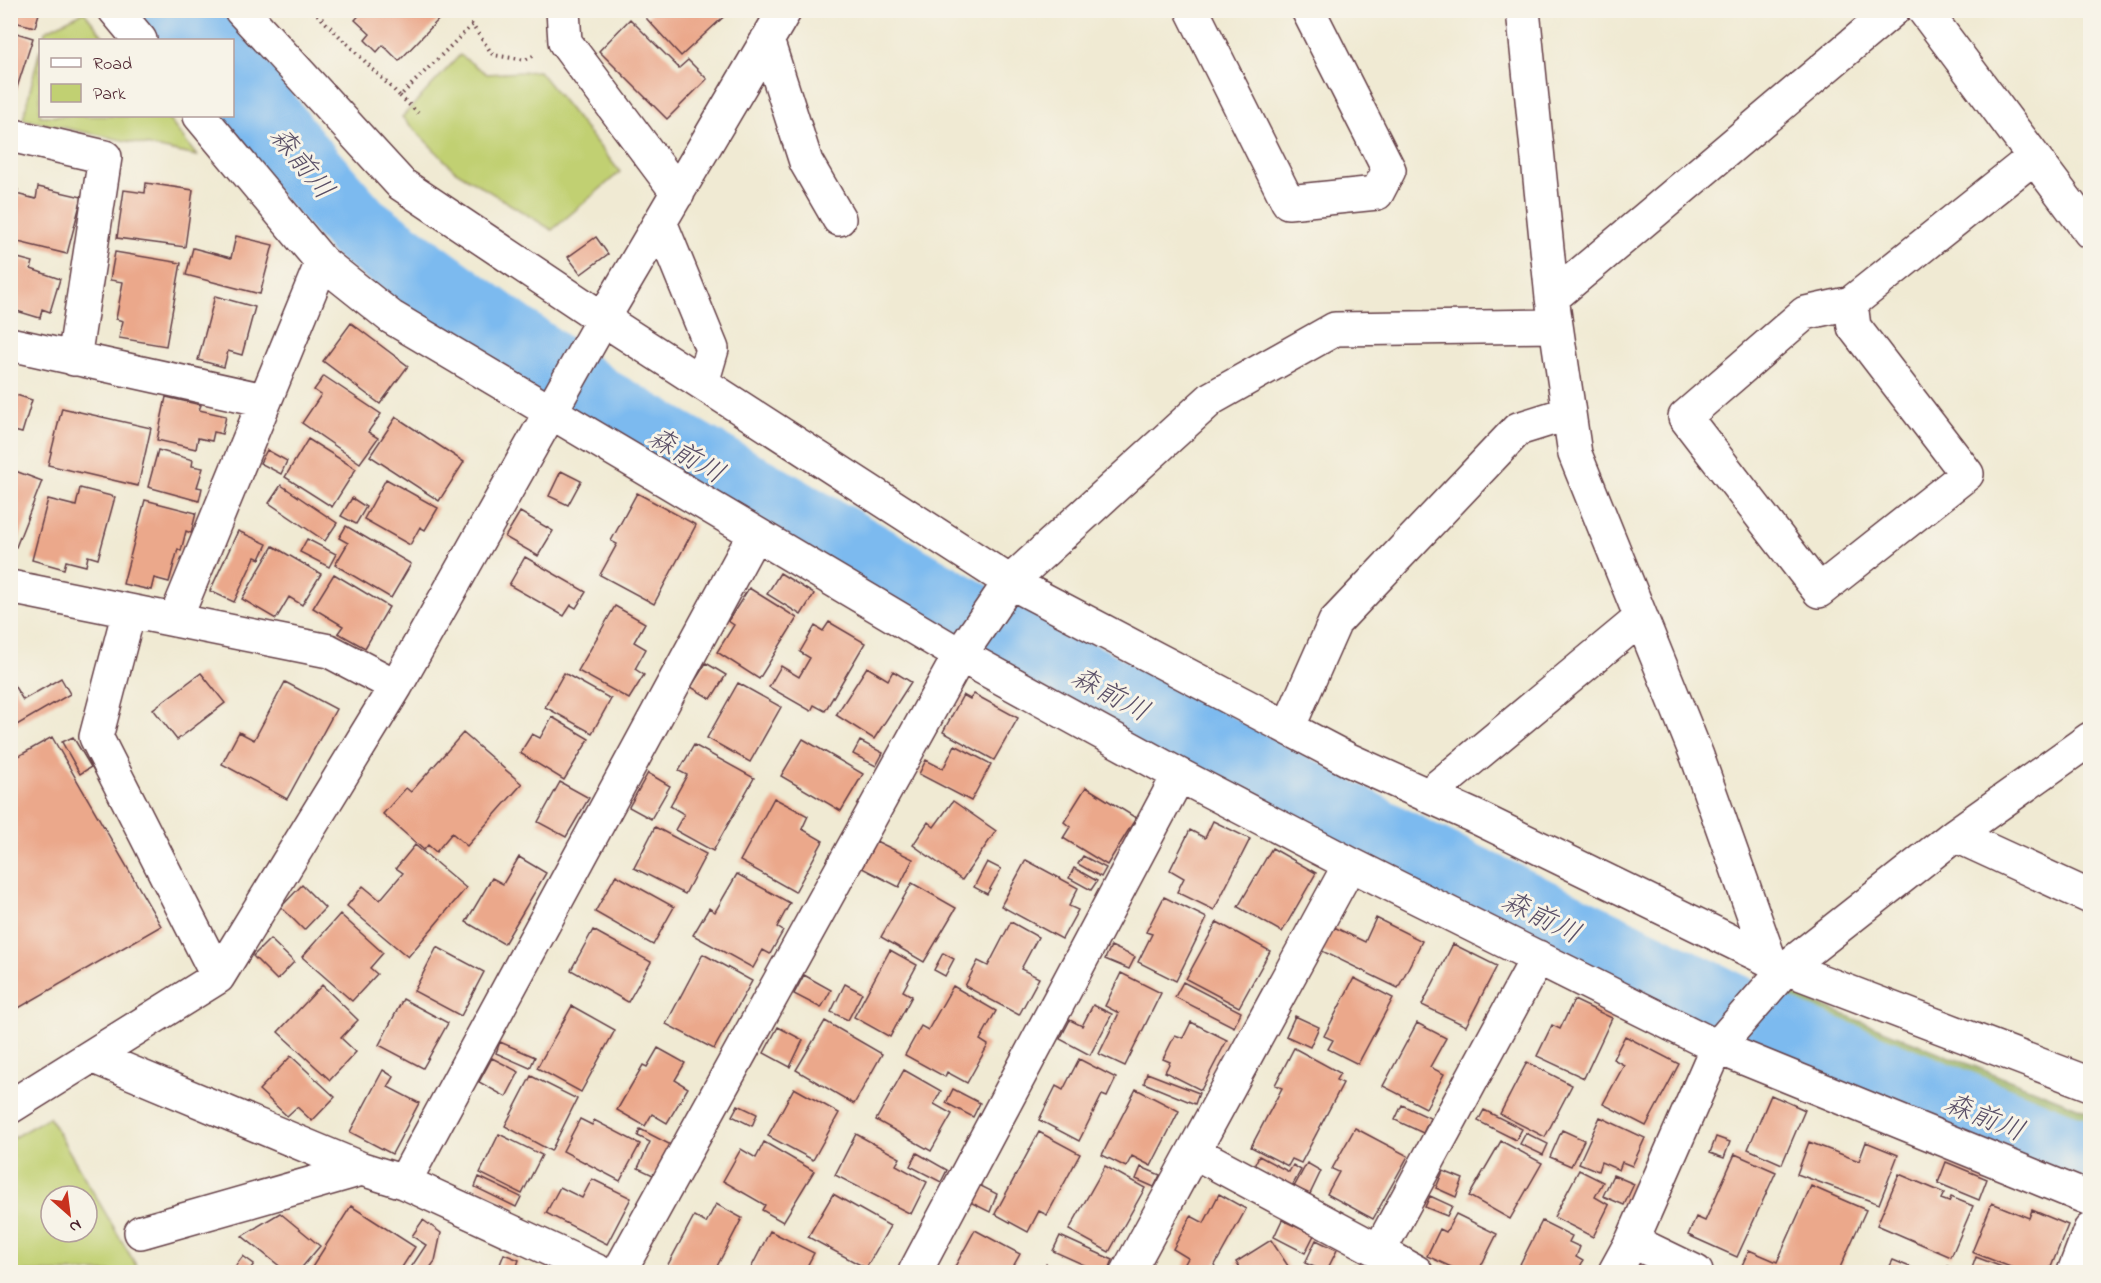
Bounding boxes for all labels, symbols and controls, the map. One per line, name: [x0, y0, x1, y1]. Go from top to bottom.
legend: [39, 39, 234, 117]
text: Road: [93, 52, 132, 78]
text: Park: [93, 82, 126, 108]
water label: 森前川: [258, 119, 343, 210]
water label: 森前川: [639, 418, 732, 496]
water label: 森前川: [1063, 658, 1156, 734]
water label: 森前川: [1494, 882, 1587, 956]
water label: 森前川: [1937, 1085, 2030, 1154]
north arrow: [39, 1184, 99, 1244]
text: N: [65, 1212, 86, 1239]

